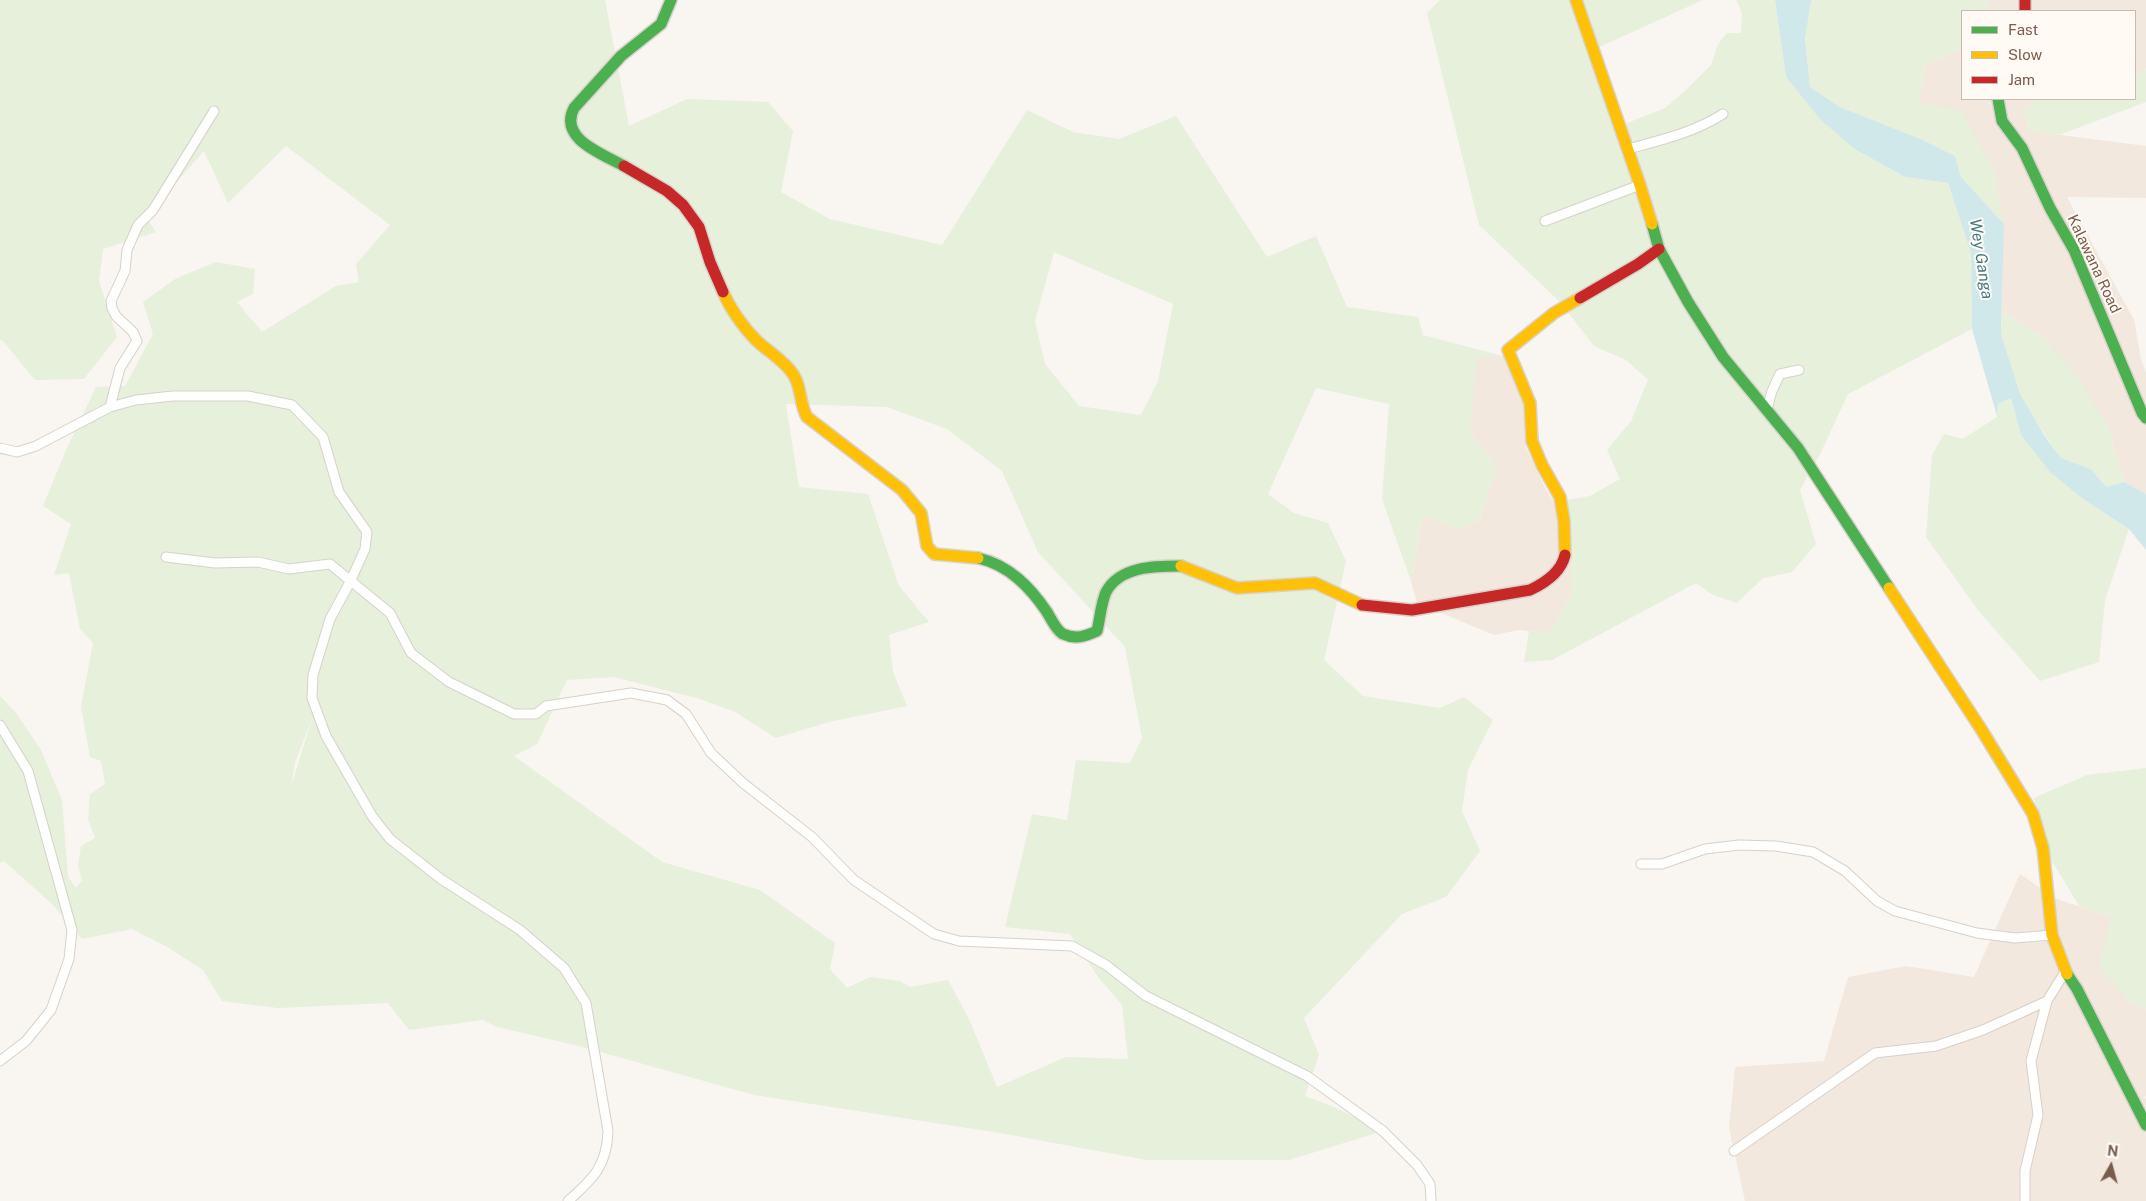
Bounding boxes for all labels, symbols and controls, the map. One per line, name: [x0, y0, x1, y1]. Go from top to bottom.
legend: [1961, 10, 2136, 100]
text: Fast: [2008, 21, 2038, 38]
text: Slow: [2008, 46, 2042, 63]
text: Jam: [2008, 71, 2035, 88]
street label: Kalawana Road: [2063, 212, 2125, 316]
water label: Wey Ganga: [1965, 218, 1997, 300]
north arrow: [2086, 1141, 2136, 1191]
text: N: [2106, 1143, 2119, 1160]

